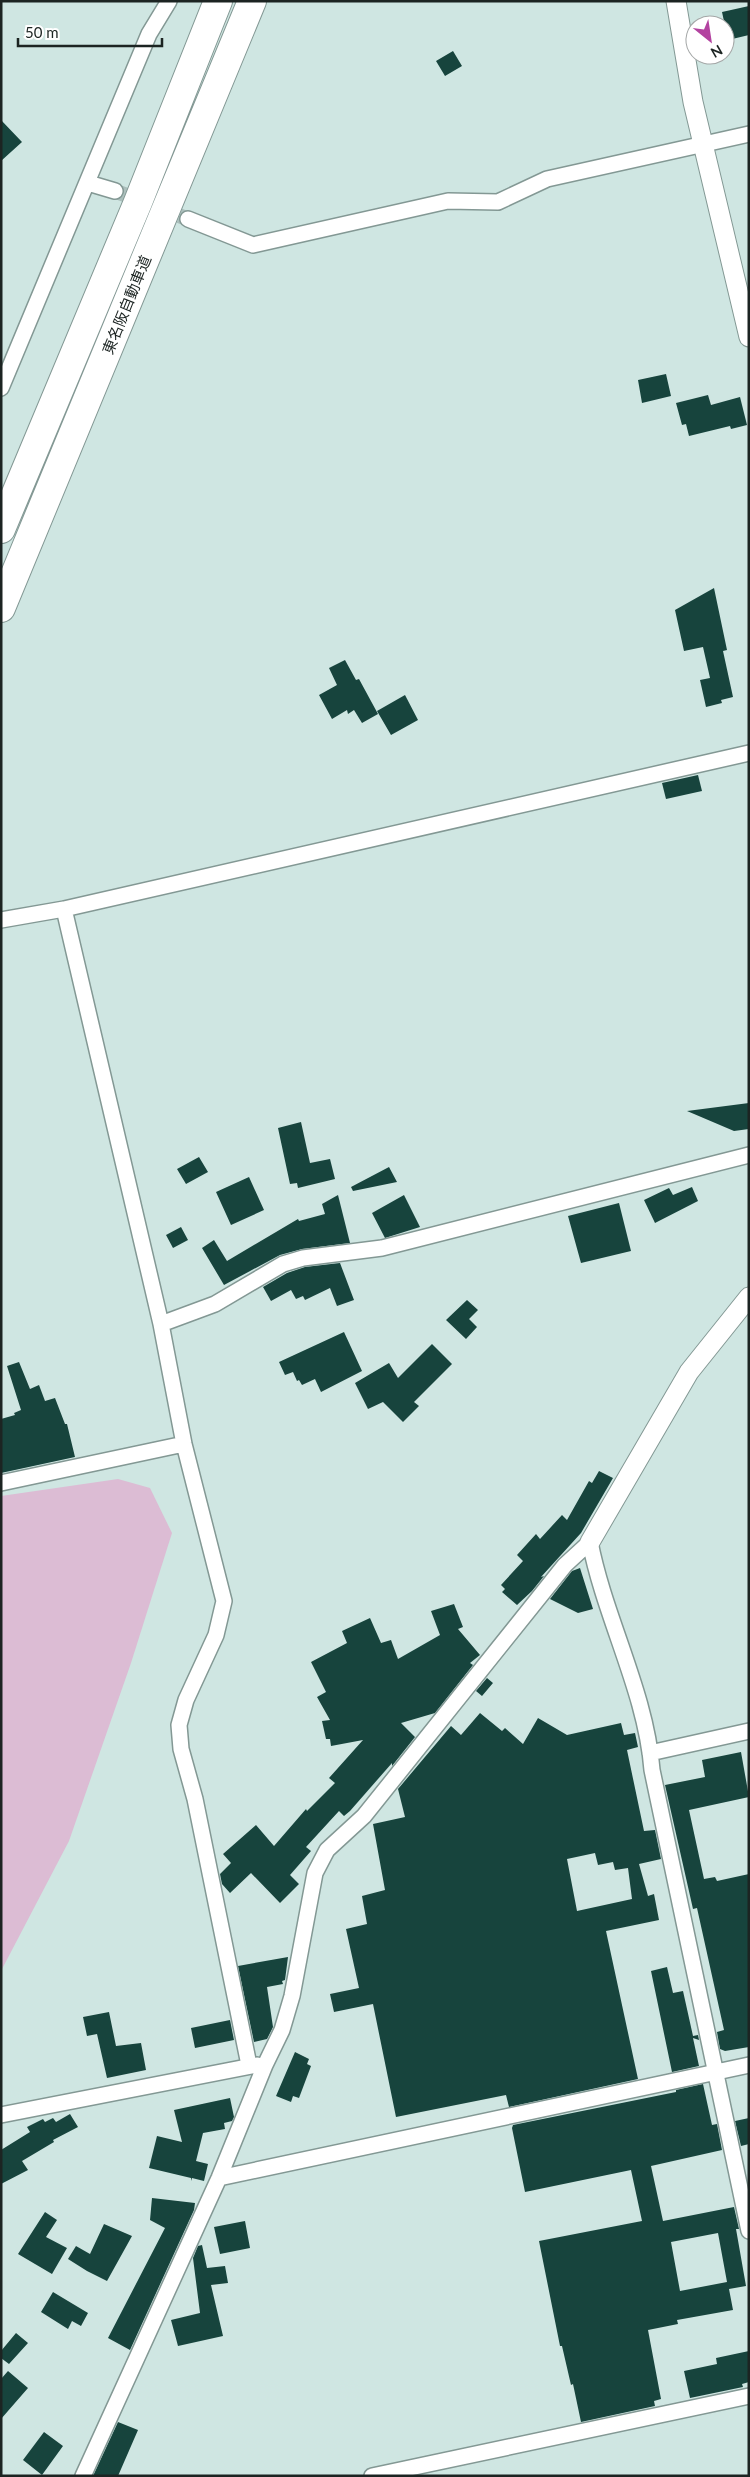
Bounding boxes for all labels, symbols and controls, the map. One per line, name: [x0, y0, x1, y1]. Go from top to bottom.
scale bar: [18, 15, 161, 47]
north arrow: [685, 15, 735, 65]
text: 50 m: [25, 23, 59, 41]
text: N: [708, 42, 726, 62]
street label: 東名阪自動車道: [98, 253, 154, 357]

